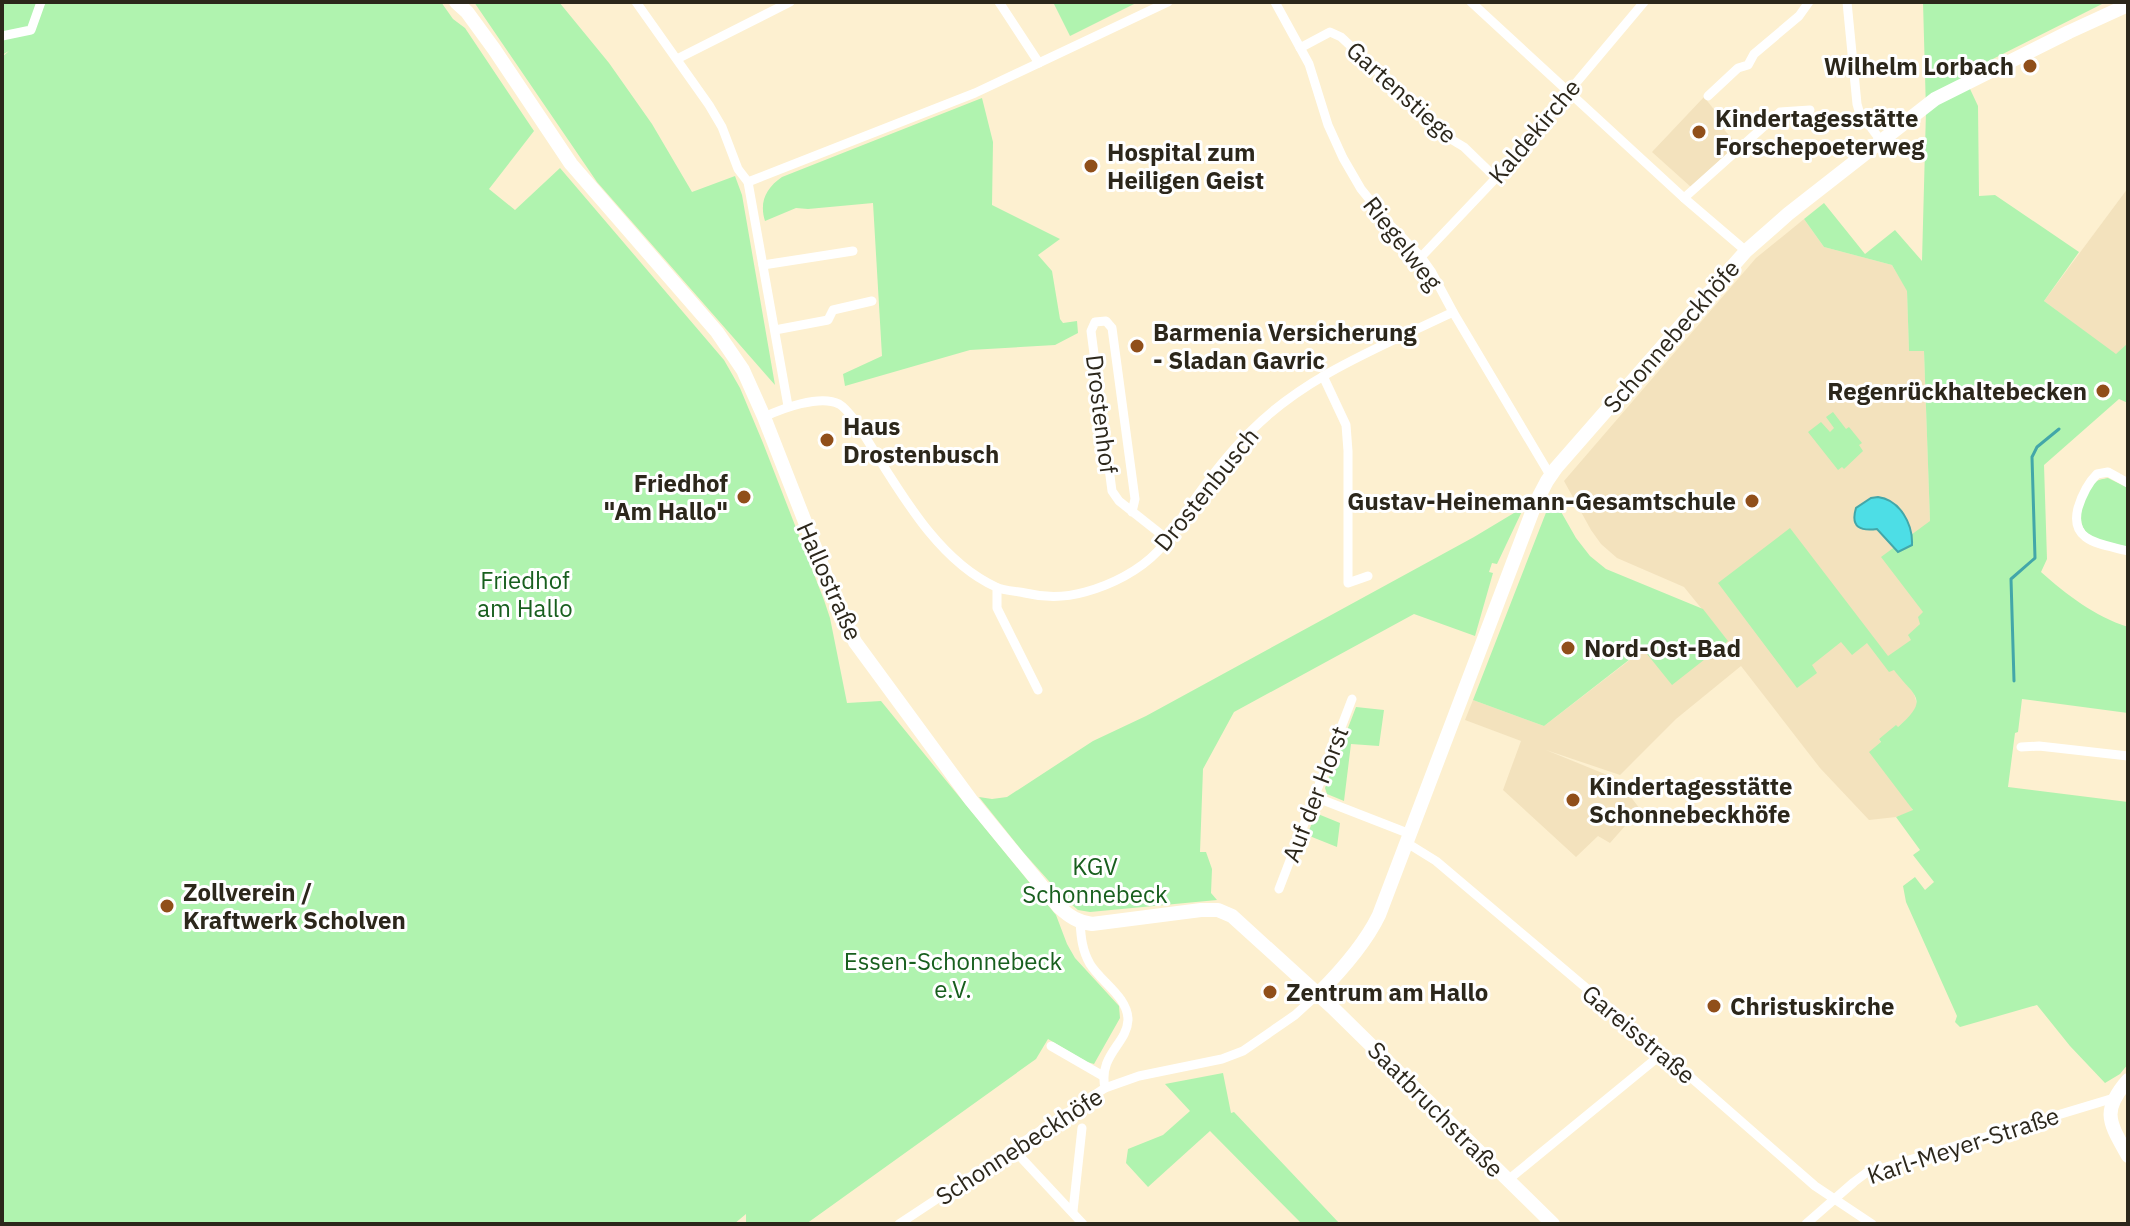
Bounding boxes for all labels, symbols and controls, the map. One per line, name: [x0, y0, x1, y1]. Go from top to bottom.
street label: Gartenstiege: [1340, 34, 1464, 150]
place label: Wilhelm Lorbach: [1824, 50, 2014, 82]
marker: Wilhelm Lorbach: [2021, 57, 2039, 75]
street label: Kaldekirche: [1481, 72, 1587, 190]
place label: Kindertagesstätte Forschepoeterweg: [1715, 102, 1925, 162]
marker: Kindertagesstätte Forschepoeterweg: [1690, 123, 1708, 141]
place label: Hospital zum Heiligen Geist: [1107, 136, 1264, 196]
marker: Hospital zum Heiligen Geist: [1082, 157, 1100, 175]
street label: Riegelweg: [1356, 189, 1450, 297]
street label: Schonnebeckhöfe: [1596, 253, 1746, 419]
place label: Barmenia Versicherung - Sladan Gavric: [1153, 316, 1417, 376]
marker: Barmenia Versicherung - Sladan Gavric: [1128, 337, 1146, 355]
street label: Drostenhof: [1079, 353, 1125, 476]
place label: Regenrückhaltebecken: [1827, 375, 2087, 407]
marker: Regenrückhaltebecken: [2094, 382, 2112, 400]
place label: Haus Drostenbusch: [843, 410, 999, 470]
street label: Drostenbusch: [1146, 421, 1266, 557]
marker: Haus Drostenbusch: [818, 431, 836, 449]
place label: Friedhof "Am Hallo": [604, 467, 728, 527]
place label: Gustav-Heinemann-Gesamtschule: [1347, 485, 1736, 517]
marker: Friedhof "Am Hallo": [735, 488, 753, 506]
marker: Gustav-Heinemann-Gesamtschule: [1743, 492, 1761, 510]
street label: Hallostraße: [790, 517, 870, 645]
park label: Friedhof am Hallo: [477, 564, 573, 624]
place label: Nord-Ost-Bad: [1584, 632, 1741, 664]
marker: Nord-Ost-Bad: [1559, 639, 1577, 657]
street label: Auf der Horst: [1274, 721, 1356, 867]
place label: Kindertagesstätte Schonnebeckhöfe: [1589, 770, 1792, 830]
marker: Kindertagesstätte Schonnebeckhöfe: [1564, 791, 1582, 809]
park label: KGV Schonnebeck: [1022, 850, 1168, 910]
place label: Zollverein / Kraftwerk Scholven: [183, 876, 406, 936]
marker: Zollverein / Kraftwerk Scholven: [158, 897, 176, 915]
park label: Essen-Schonnebeck e.V.: [844, 945, 1063, 1005]
place label: Zentrum am Hallo: [1286, 976, 1488, 1008]
street label: Gareisstraße: [1576, 977, 1702, 1091]
marker: Zentrum am Hallo: [1261, 983, 1279, 1001]
place label: Christuskirche: [1730, 990, 1894, 1022]
marker: Christuskirche: [1705, 997, 1723, 1015]
street label: Saatbruchstraße: [1361, 1034, 1511, 1184]
street label: Schonnebeckhöfe: [929, 1080, 1109, 1212]
street label: Karl-Meyer-Straße: [1863, 1099, 2063, 1191]

